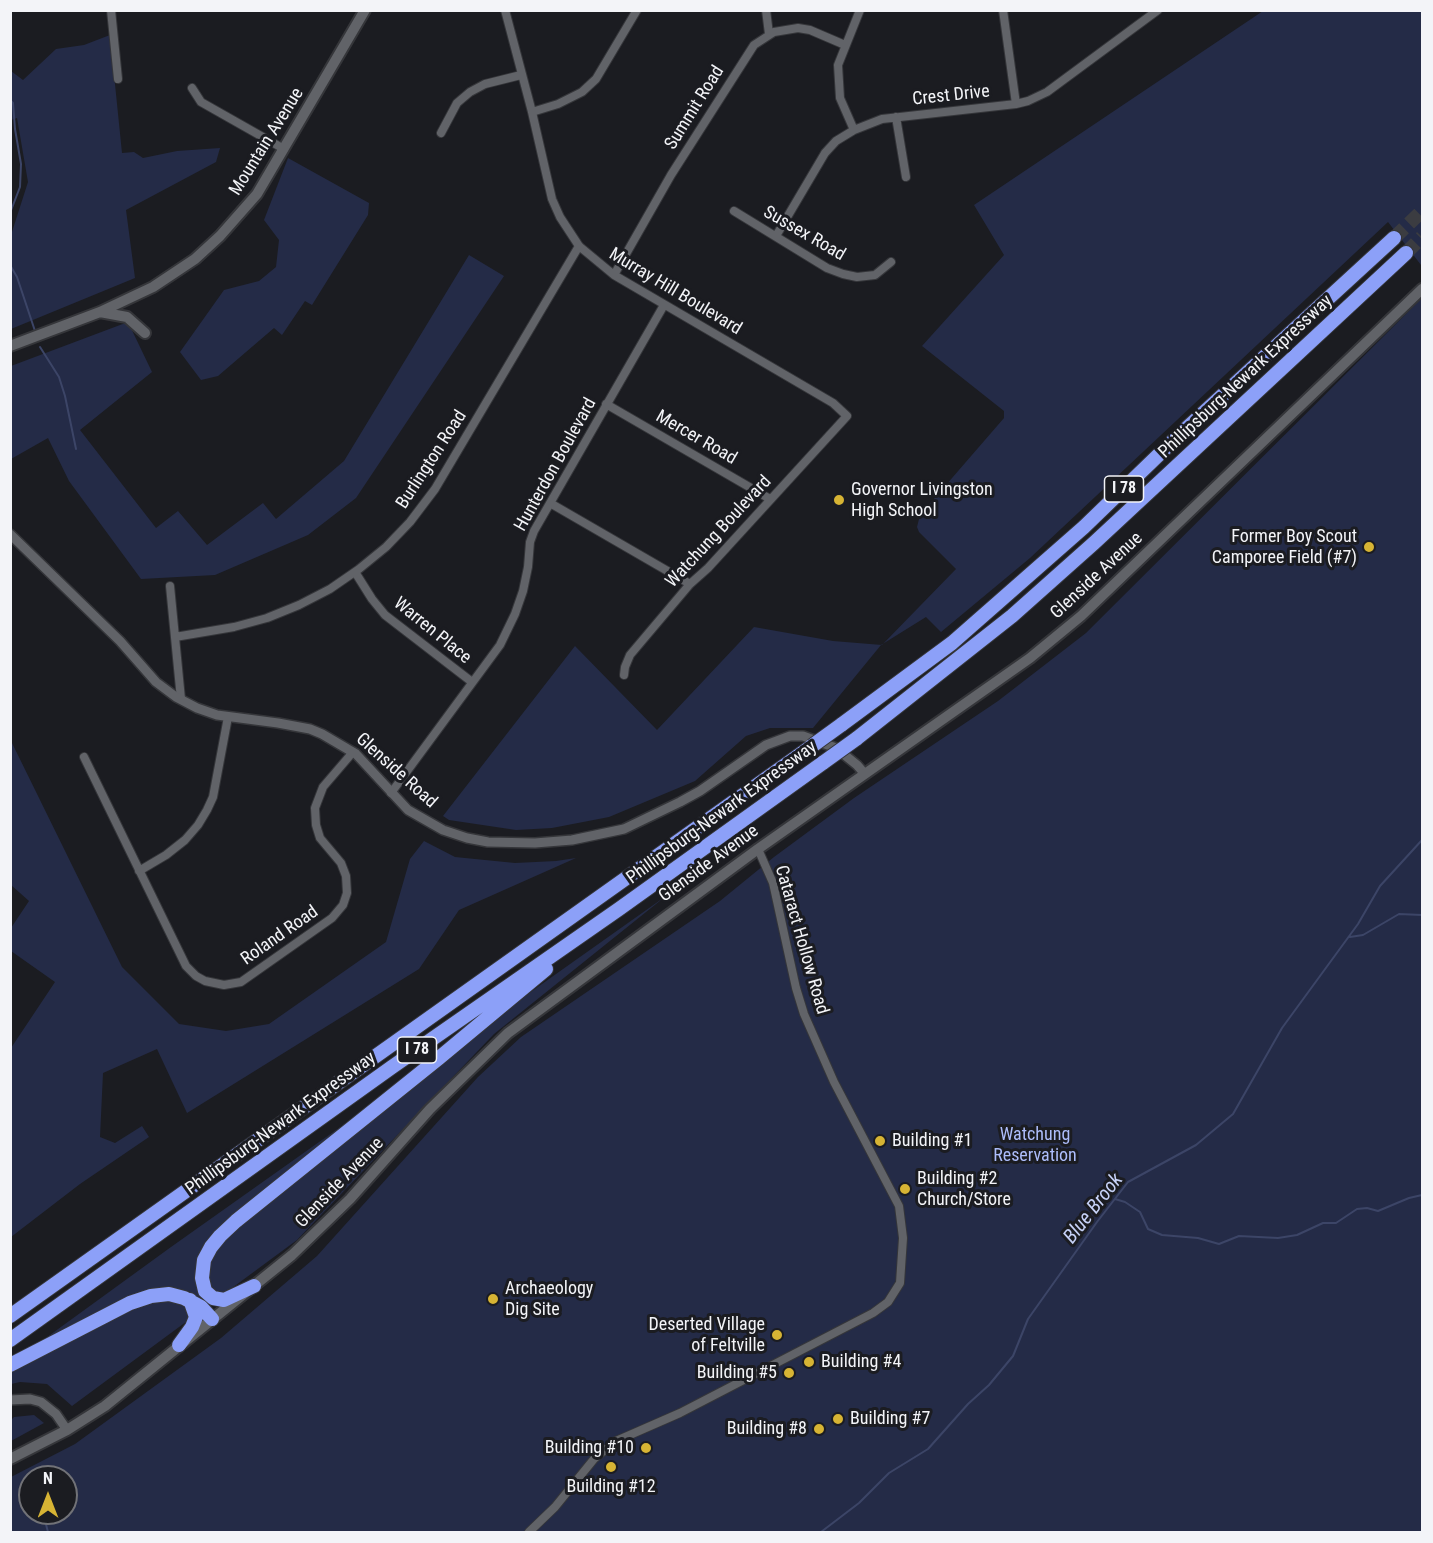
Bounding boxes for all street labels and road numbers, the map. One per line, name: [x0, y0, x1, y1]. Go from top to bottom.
street label: Summit Road: [661, 62, 729, 154]
street label: Crest Drive: [911, 81, 991, 111]
street label: Mountain Avenue: [225, 84, 309, 200]
street label: Sussex Road: [759, 202, 849, 266]
street label: Murray Hill Boulevard: [605, 244, 745, 340]
street label: Phillipsburg-Newark Expressway: [1155, 291, 1337, 463]
street label: Hunterdon Boulevard: [510, 395, 602, 535]
street label: Mercer Road: [652, 406, 740, 470]
street label: Burlington Road: [392, 407, 472, 513]
street label: Watchung Boulevard: [662, 472, 776, 592]
road number: I 78: [1104, 476, 1144, 502]
street label: Glenside Avenue: [1047, 528, 1147, 624]
street label: Warren Place: [389, 593, 475, 669]
street label: Glenside Road: [351, 729, 441, 813]
street label: Phillipsburg-Newark Expressway: [623, 737, 821, 889]
street label: Glenside Avenue: [655, 821, 763, 907]
street label: Cataract Hollow Road: [769, 863, 833, 1017]
street label: Roland Road: [237, 902, 323, 970]
road number: I 78: [398, 1037, 436, 1063]
street label: Phillipsburg-Newark Expressway: [182, 1048, 380, 1200]
street label: Glenside Avenue: [291, 1133, 389, 1233]

